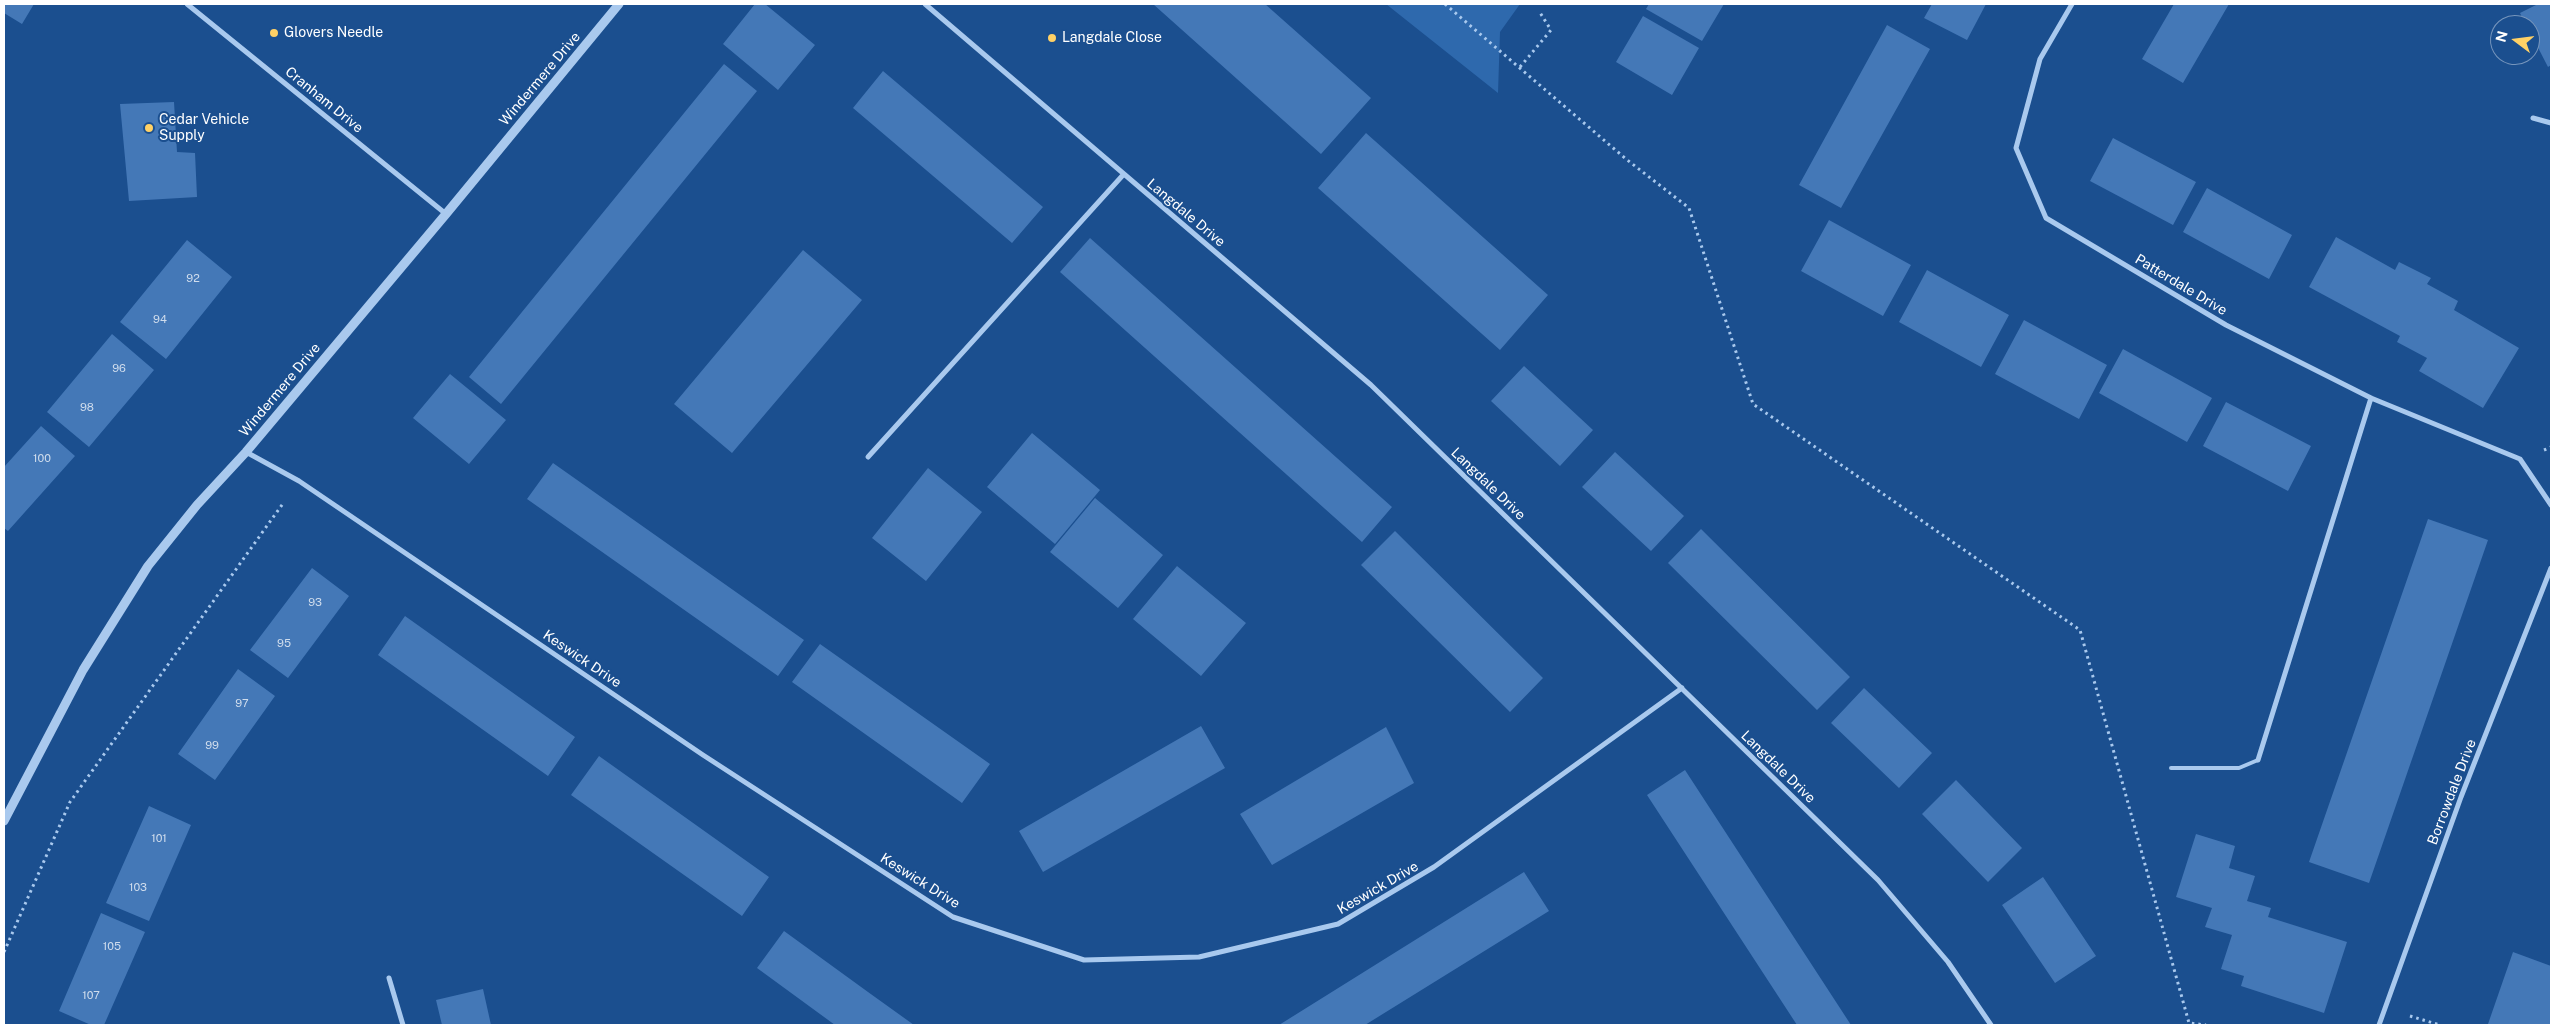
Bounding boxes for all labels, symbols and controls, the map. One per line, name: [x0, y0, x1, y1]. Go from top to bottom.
north arrow: [2490, 15, 2540, 65]
place label: Glovers Needle: [284, 25, 383, 41]
marker: Glovers Needle: [268, 27, 280, 39]
street label: Windermere Drive: [496, 29, 584, 129]
text: N: [2492, 29, 2511, 44]
place label: Langdale Close: [1062, 30, 1162, 46]
marker: Langdale Close: [1046, 32, 1058, 44]
street label: Cranham Drive: [282, 63, 366, 137]
place label: Cedar Vehicle Supply: [159, 112, 249, 144]
marker: Cedar Vehicle Supply: [143, 122, 155, 134]
street label: Langdale Drive: [1143, 175, 1229, 251]
street label: Patterdale Drive: [2132, 251, 2230, 319]
house number: 92: [186, 272, 200, 286]
house number: 94: [153, 313, 167, 327]
street label: Windermere Drive: [236, 340, 324, 440]
house number: 96: [112, 362, 126, 376]
house number: 98: [80, 401, 94, 415]
street label: Langdale Drive: [1447, 444, 1529, 524]
house number: 100: [33, 452, 51, 466]
house number: 93: [308, 596, 322, 610]
street label: Keswick Drive: [540, 627, 624, 691]
house number: 95: [277, 637, 291, 651]
house number: 97: [235, 697, 249, 711]
street label: Langdale Drive: [1737, 727, 1819, 807]
street label: Borrowdale Drive: [2424, 737, 2480, 847]
house number: 99: [205, 739, 219, 753]
house number: 101: [151, 832, 167, 846]
street label: Keswick Drive: [877, 850, 963, 912]
street label: Keswick Drive: [1334, 858, 1422, 918]
house number: 103: [129, 881, 147, 895]
house number: 105: [103, 940, 121, 954]
house number: 107: [82, 989, 100, 1003]

